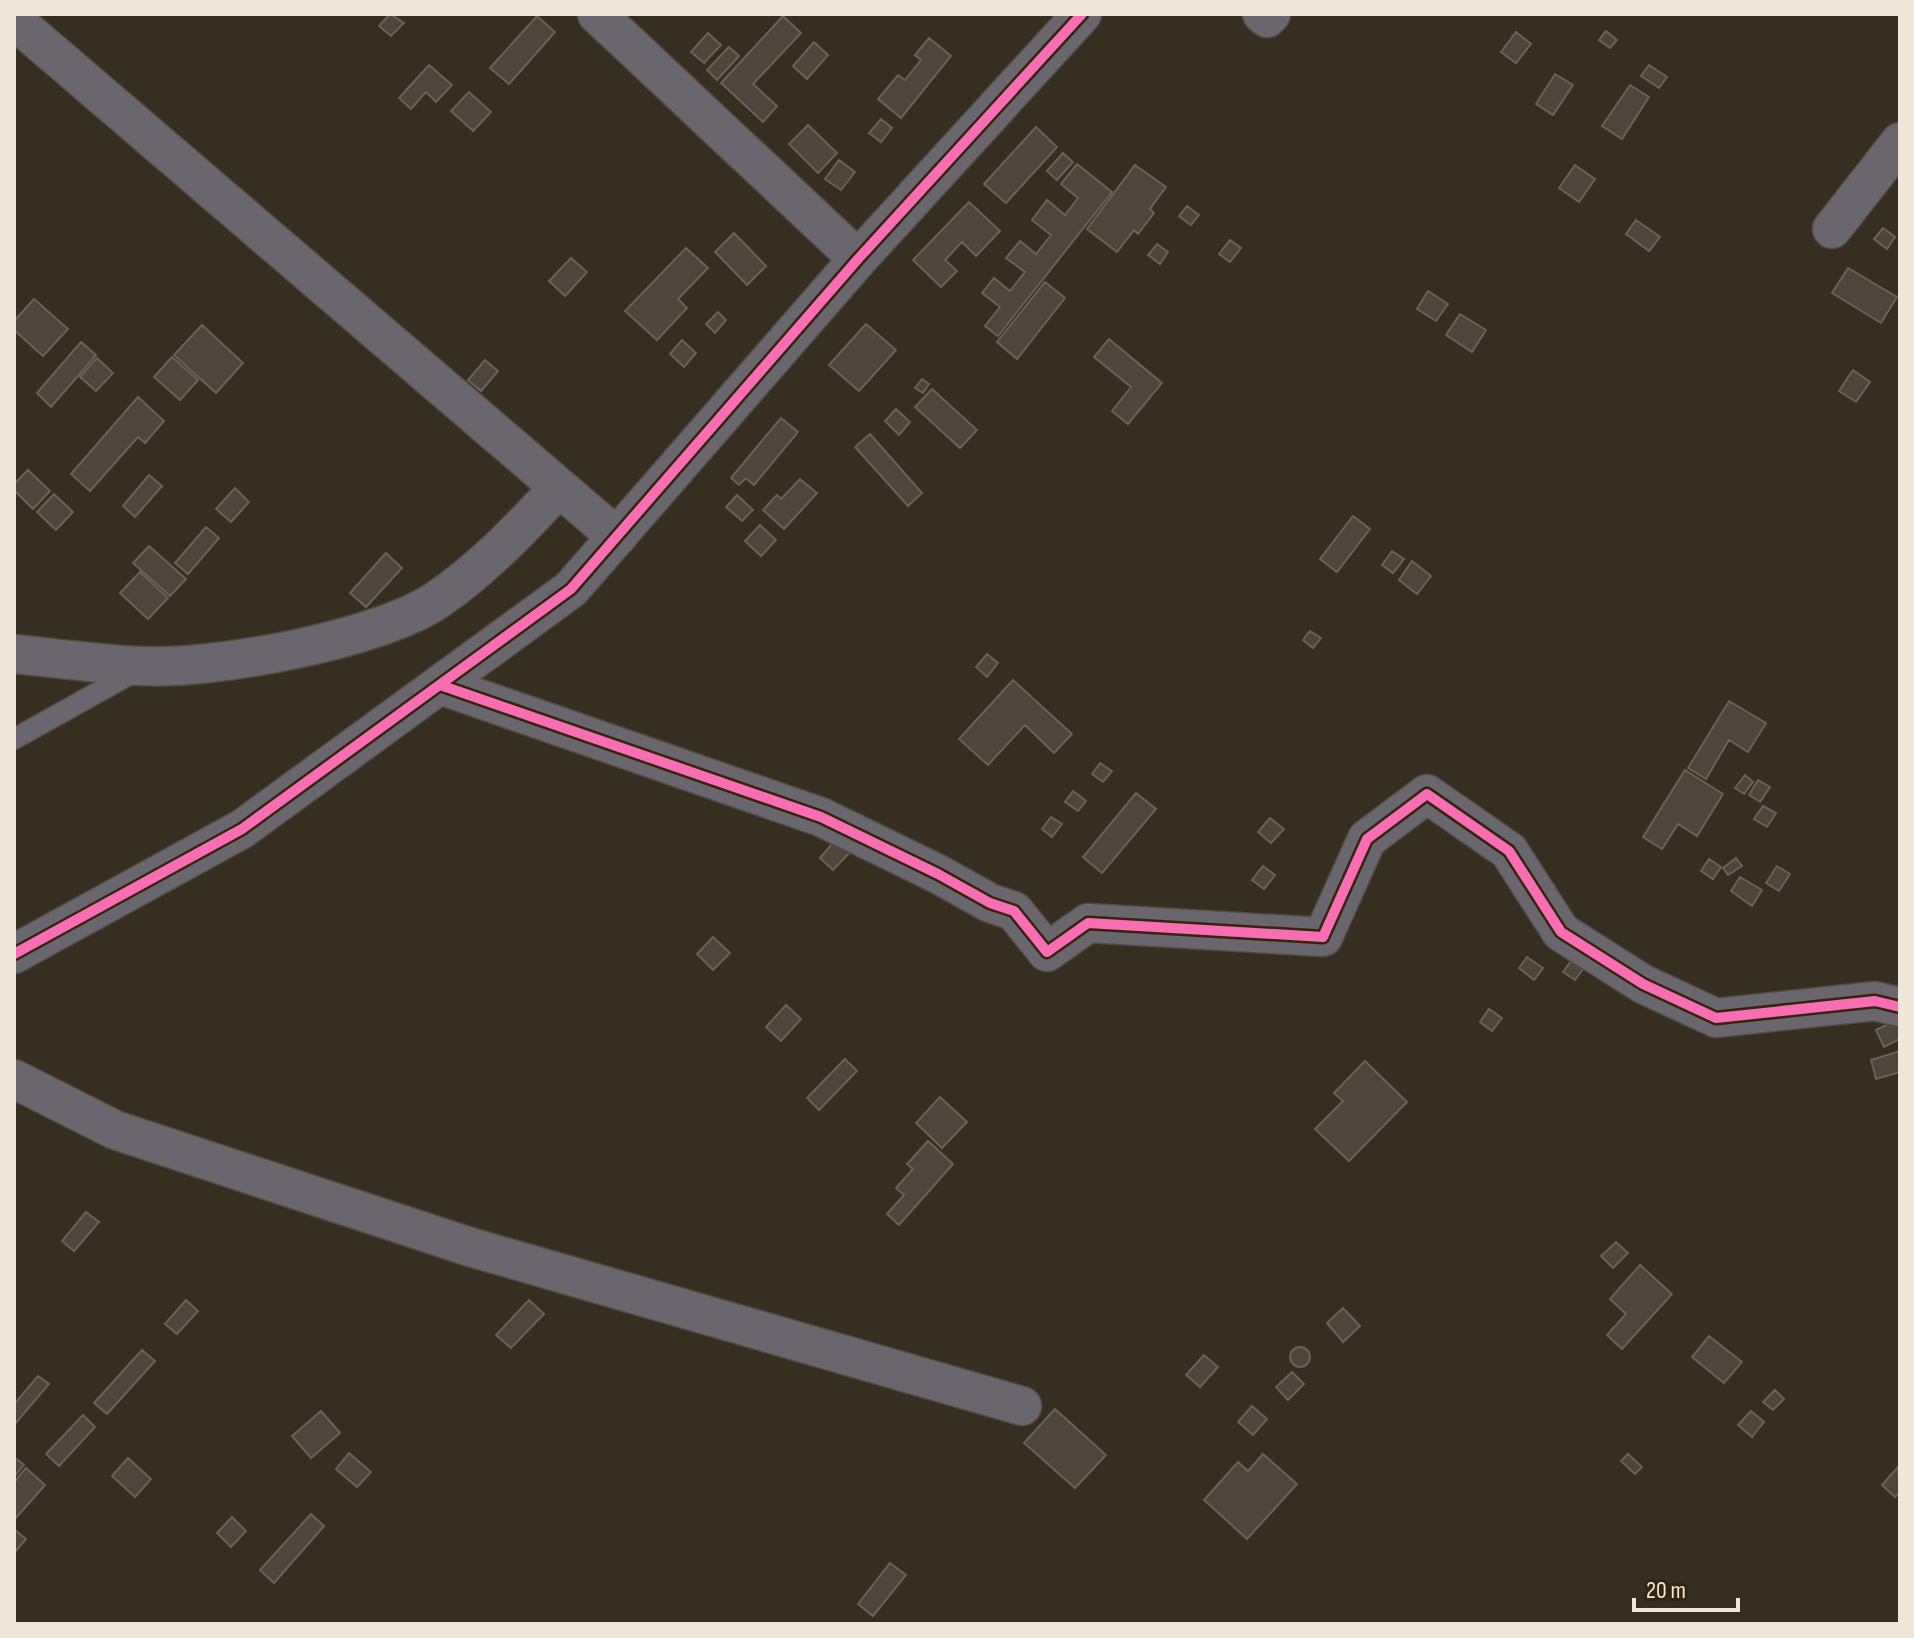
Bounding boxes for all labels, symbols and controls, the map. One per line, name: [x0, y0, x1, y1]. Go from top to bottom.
scale bar: [1634, 1562, 1738, 1612]
text: 20 m: [1646, 1576, 1686, 1605]

